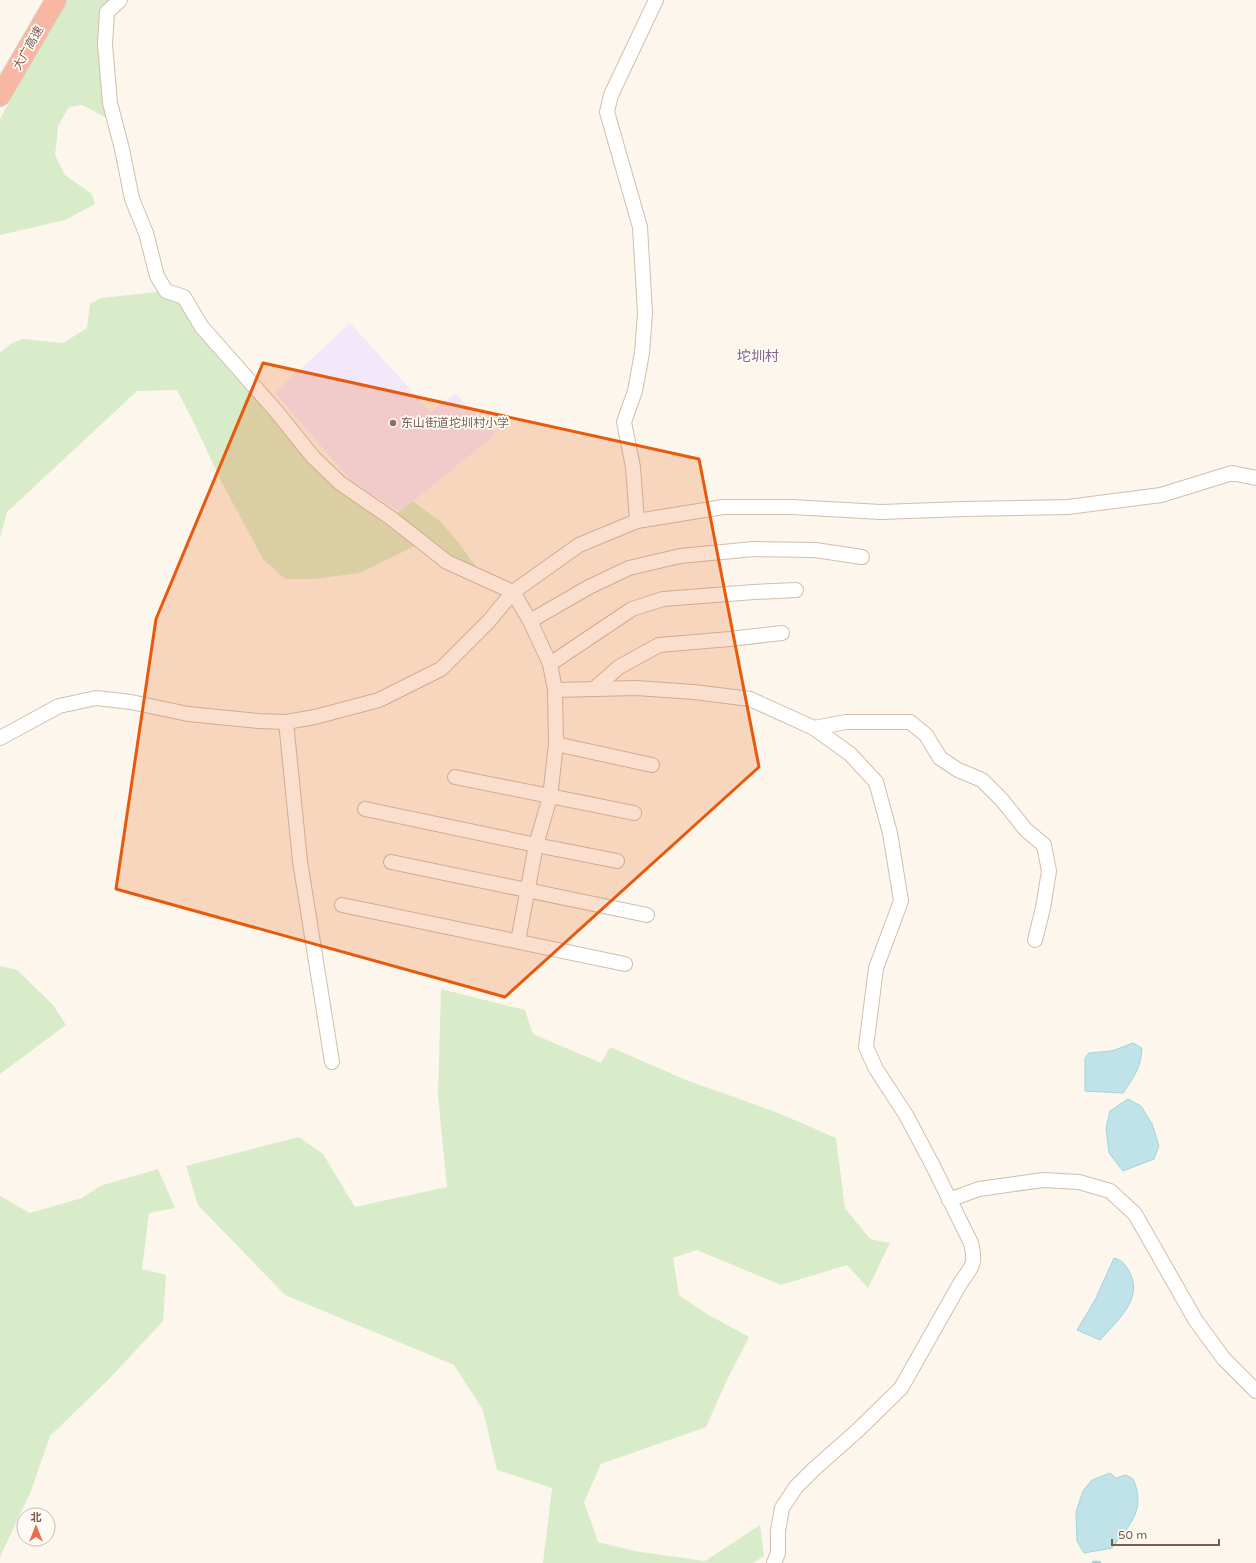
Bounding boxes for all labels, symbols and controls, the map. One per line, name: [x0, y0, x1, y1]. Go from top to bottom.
street label: 大广高速: [10, 24, 46, 72]
district label: 坨圳村: [737, 348, 779, 365]
place label: 东山街道坨圳村小学: [401, 416, 509, 430]
marker: 东山街道坨圳村小学: [388, 418, 398, 428]
north arrow: [16, 1507, 56, 1547]
text: 北: [31, 1511, 42, 1524]
scale bar: [1112, 1521, 1219, 1547]
text: 50 m: [1118, 1528, 1147, 1542]

